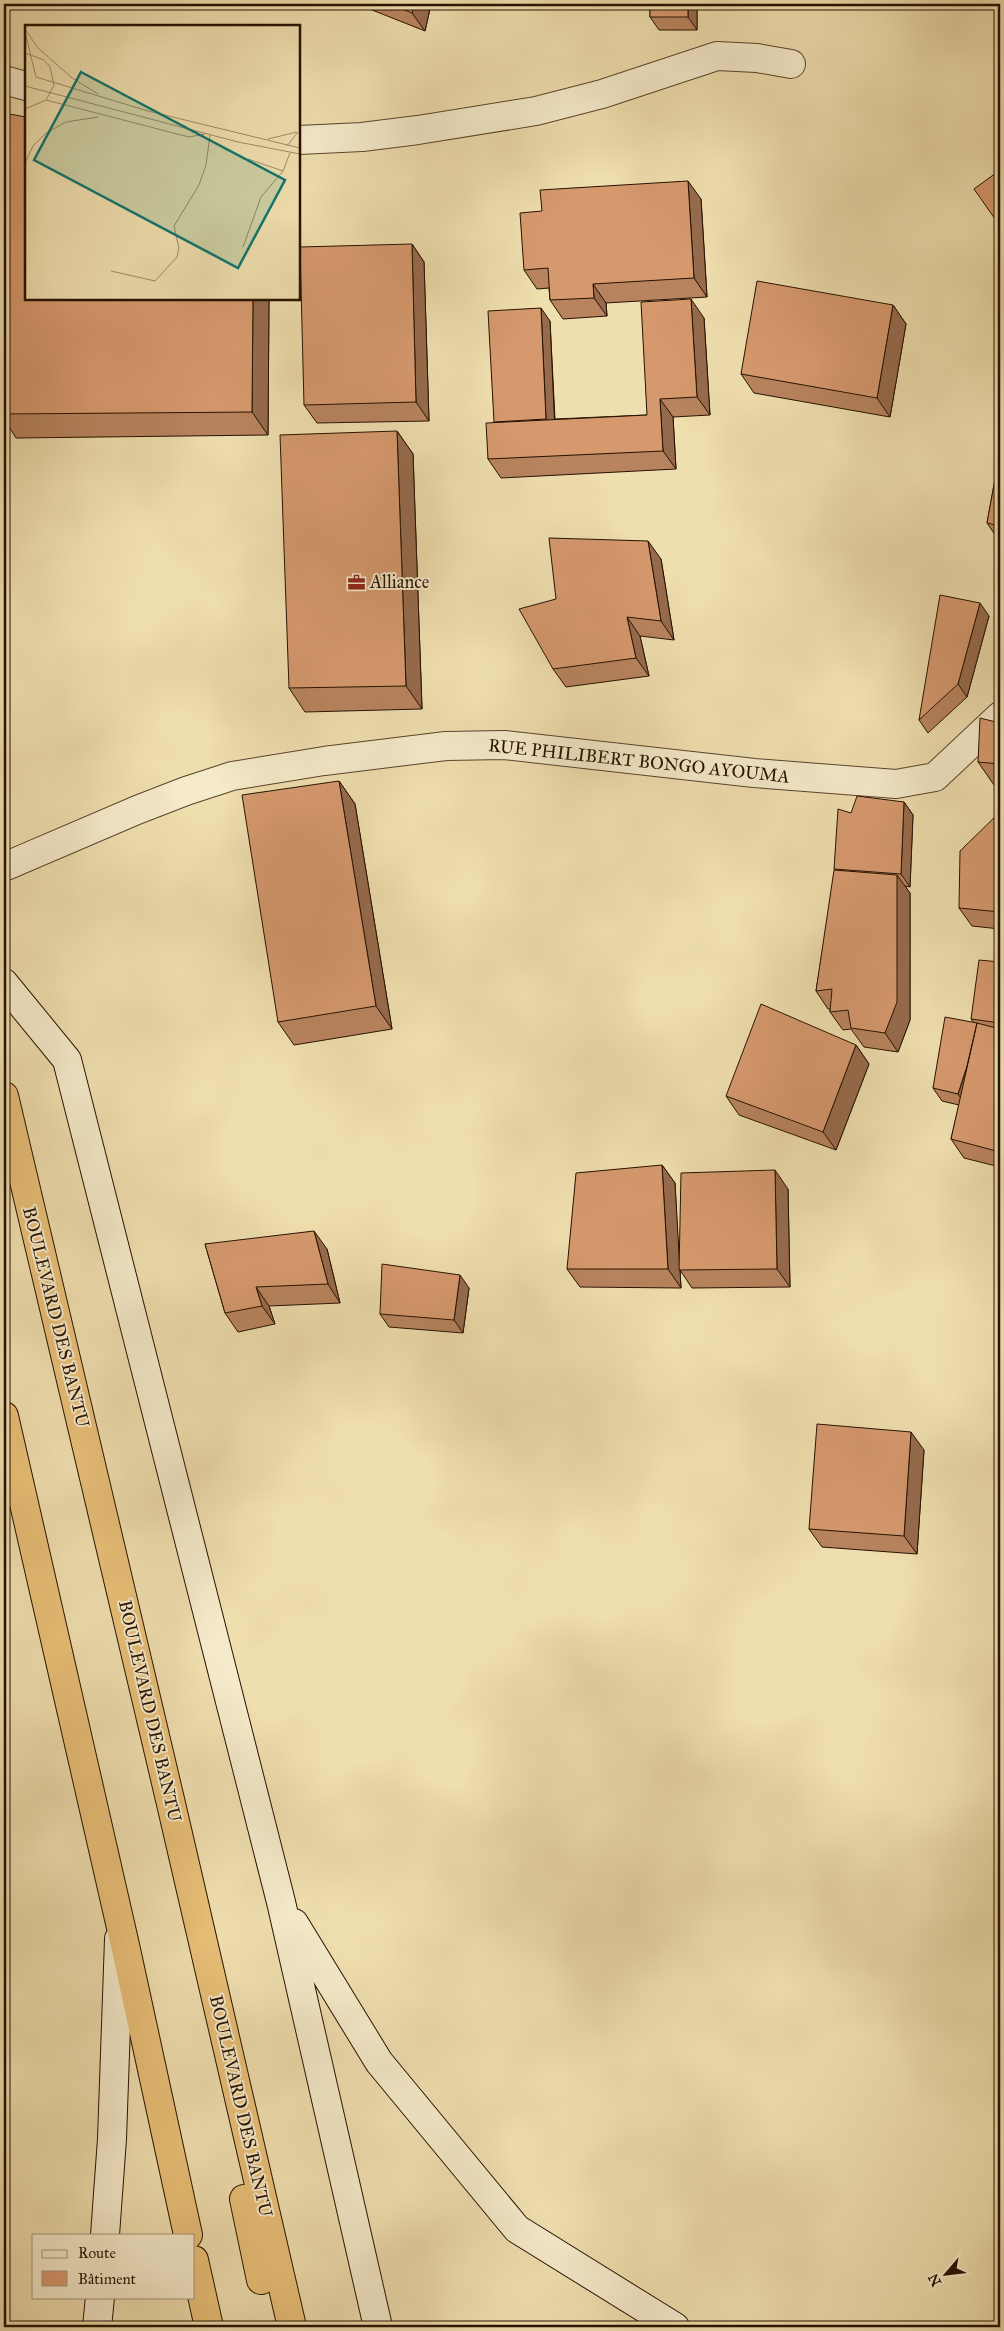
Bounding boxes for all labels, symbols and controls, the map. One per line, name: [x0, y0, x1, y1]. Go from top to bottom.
inset map: [25, 25, 300, 300]
place label: Alliance: [369, 571, 429, 593]
office icon: Alliance: [346, 572, 366, 592]
street label: RUE PHILIBERT BONGO AYOUMA: [487, 734, 791, 788]
street label: BOULEVARD DES BANTU: [18, 1204, 94, 1430]
street label: BOULEVARD DES BANTU: [114, 1598, 186, 1825]
street label: BOULEVARD DES BANTU: [205, 1993, 277, 2220]
legend: [32, 2234, 195, 2298]
text: Route: [78, 2244, 116, 2262]
north arrow: [922, 2248, 972, 2298]
text: Bâtiment: [78, 2270, 137, 2288]
text: N: [925, 2271, 945, 2289]

